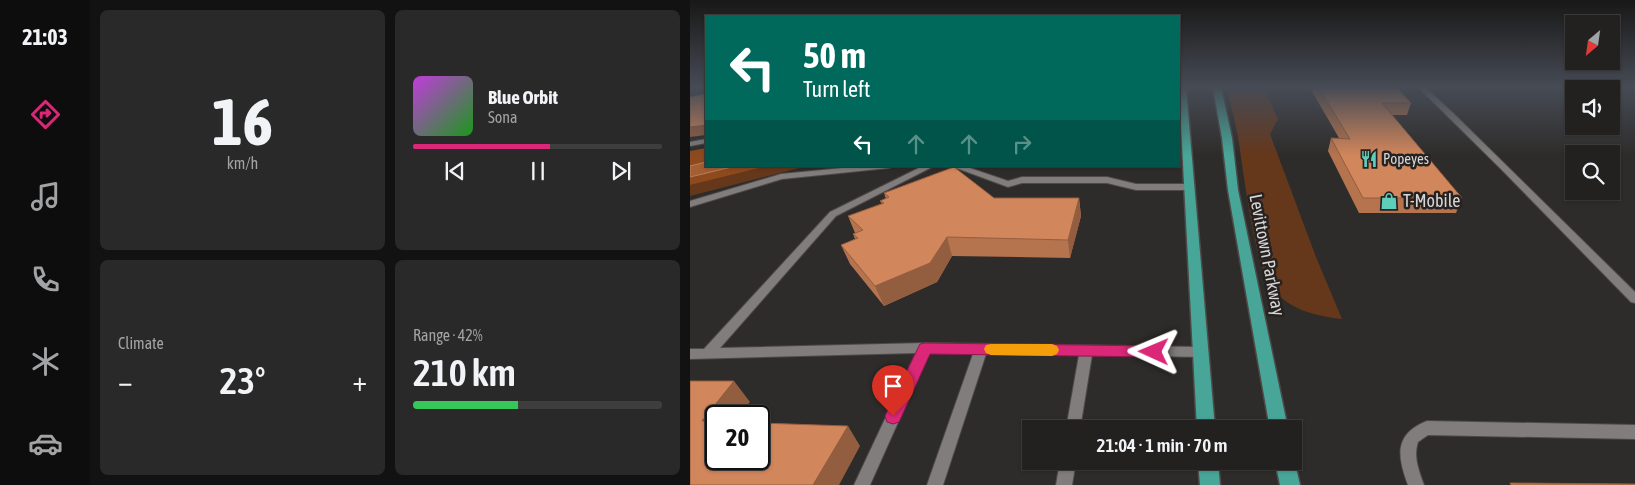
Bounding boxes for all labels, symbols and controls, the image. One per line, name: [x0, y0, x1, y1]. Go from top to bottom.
north arrow: [1565, 15, 1620, 70]
map controls: [1565, 15, 1620, 200]
text: 21:03: [22, 24, 68, 50]
icon: left: [720, 35, 785, 100]
text: 50 m: [803, 35, 866, 75]
text: Turn left: [803, 76, 870, 102]
button: sound: [1565, 80, 1620, 135]
text: 16: [212, 84, 273, 159]
text: Blue Orbit: [488, 86, 558, 108]
icon: directions: [28, 97, 63, 132]
text: Sona: [488, 108, 517, 126]
icon: left: [849, 130, 877, 158]
icon: ahead: [902, 130, 930, 158]
icon: ahead: [955, 130, 983, 158]
icon: right: [1008, 130, 1036, 158]
button: search: [1565, 145, 1620, 200]
restaurant icon: Popeyes: [1359, 149, 1379, 169]
place label: Popeyes: [1383, 150, 1429, 167]
text: km/h: [227, 154, 258, 172]
icon: previous: [441, 157, 469, 185]
icon: pause: [524, 157, 552, 185]
icon: next: [607, 157, 635, 185]
icon: music: [28, 179, 63, 214]
place label: T-Mobile: [1403, 190, 1460, 211]
shop icon: T-Mobile: [1379, 191, 1399, 211]
street label: Levittown Parkway: [1245, 192, 1290, 317]
icon: phone: [28, 262, 63, 297]
position arrow: [1127, 325, 1179, 377]
text: Range · 42%: [413, 326, 483, 344]
text: Climate: [118, 334, 164, 352]
icon: climate: [28, 344, 63, 379]
text: 210 km: [413, 351, 516, 394]
text: 23°: [219, 359, 266, 402]
text: −: [118, 365, 133, 397]
text: +: [352, 365, 367, 397]
pin: [872, 365, 914, 416]
icon: arrive: [879, 372, 907, 400]
speed limit sign: 20: [705, 405, 770, 470]
icon: car: [28, 426, 63, 461]
text: 21:04 · 1 min · 70 m: [1097, 434, 1227, 456]

